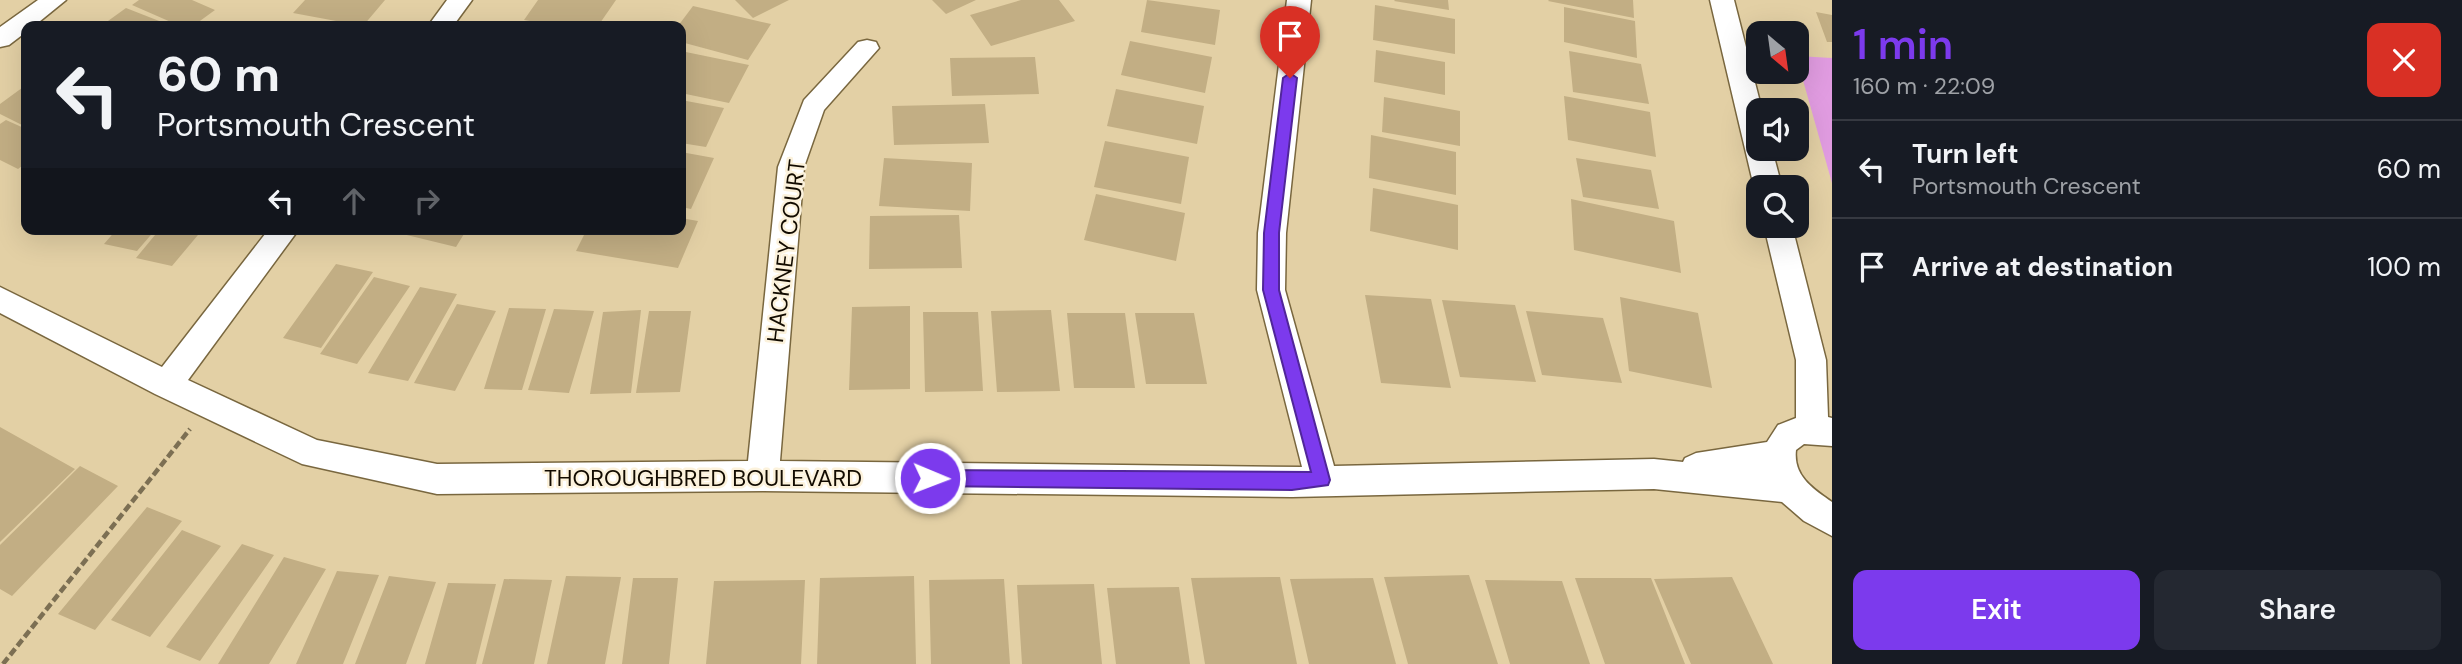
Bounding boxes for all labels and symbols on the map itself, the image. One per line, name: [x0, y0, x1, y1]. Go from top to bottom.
pin: [1260, 6, 1320, 78]
north arrow: [1746, 21, 1810, 84]
street label: HACKNEY COURT: [760, 158, 812, 344]
position arrow: [893, 441, 967, 515]
street label: THOROUGHBRED BOULEVARD: [544, 463, 862, 493]

